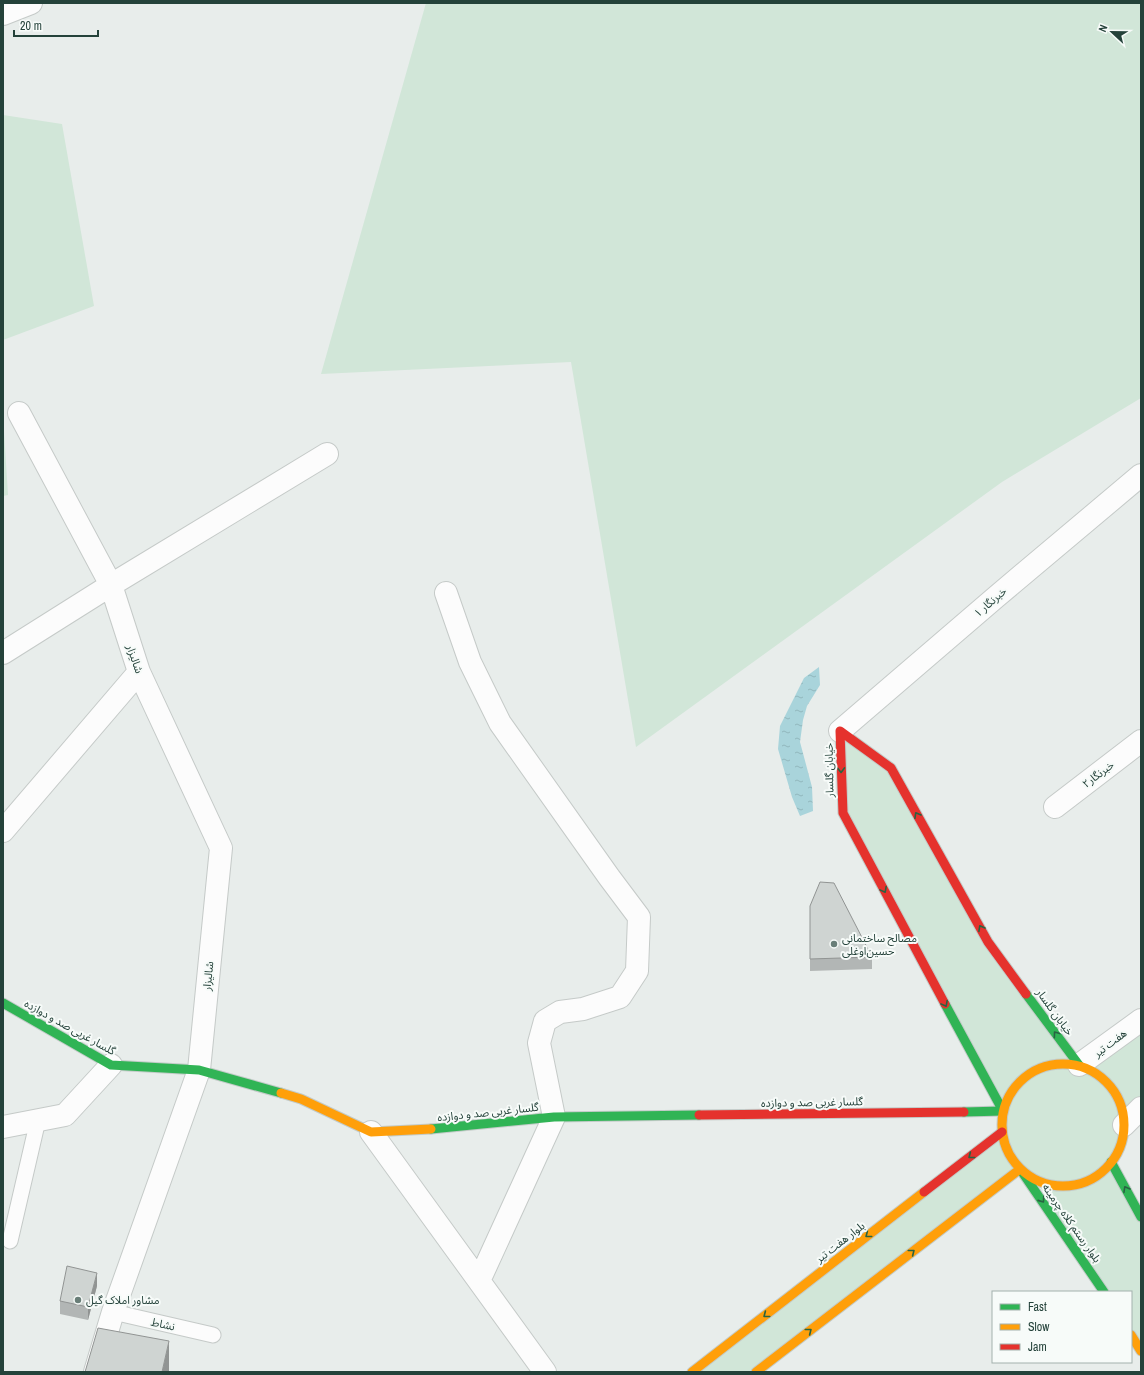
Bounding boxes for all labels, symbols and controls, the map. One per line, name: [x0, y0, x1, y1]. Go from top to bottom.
scale bar: [14, 12, 98, 38]
north arrow: [1092, 12, 1132, 52]
text: 20 m: [20, 18, 42, 34]
text: N: [1095, 23, 1110, 34]
street label: خبرنگار ۱: [971, 584, 1010, 620]
street label: شالیزار: [123, 642, 147, 676]
street label: خیابان گلسار: [822, 742, 837, 798]
street label: خبرنگار۲: [1079, 757, 1117, 791]
one-way arrow: [837, 767, 846, 773]
one-way arrow: [915, 812, 922, 819]
one-way arrow: [879, 886, 886, 893]
one-way arrow: [978, 925, 985, 932]
place label: مصالح ساختمانی حسین‌اوغلی: [842, 931, 917, 958]
marker: مصالح ساختمانی حسین‌اوغلی: [829, 939, 839, 949]
street label: شالیزار: [199, 960, 217, 992]
street label: خیابان گلسار: [1033, 985, 1077, 1039]
street label: گلسار غربی صد و دوازده: [22, 996, 118, 1058]
one-way arrow: [941, 1000, 948, 1008]
street label: هفت تیر: [1090, 1026, 1129, 1061]
one-way arrow: [1053, 1031, 1061, 1038]
street label: گلسار غربی صد و دوازده: [761, 1094, 864, 1110]
street label: گلسار غربی صد و دوازده: [437, 1100, 540, 1124]
one-way arrow: [969, 1151, 976, 1158]
street label: بلوار رستم کلاه چرمینه: [1038, 1181, 1104, 1266]
one-way arrow: [1123, 1186, 1131, 1193]
one-way arrow: [1037, 1196, 1044, 1203]
street label: بلوار هفت تیر: [812, 1218, 867, 1266]
one-way arrow: [866, 1230, 873, 1237]
one-way arrow: [907, 1249, 914, 1256]
legend: [992, 1291, 1132, 1363]
place label: مشاور املاک گیل: [86, 1293, 160, 1307]
marker: مشاور املاک گیل: [73, 1295, 83, 1305]
text: Fast: [1028, 1299, 1047, 1315]
one-way arrow: [763, 1310, 770, 1317]
street label: نشاط: [150, 1314, 176, 1334]
text: Slow: [1028, 1319, 1050, 1335]
one-way arrow: [805, 1328, 812, 1336]
text: Jam: [1028, 1339, 1047, 1355]

